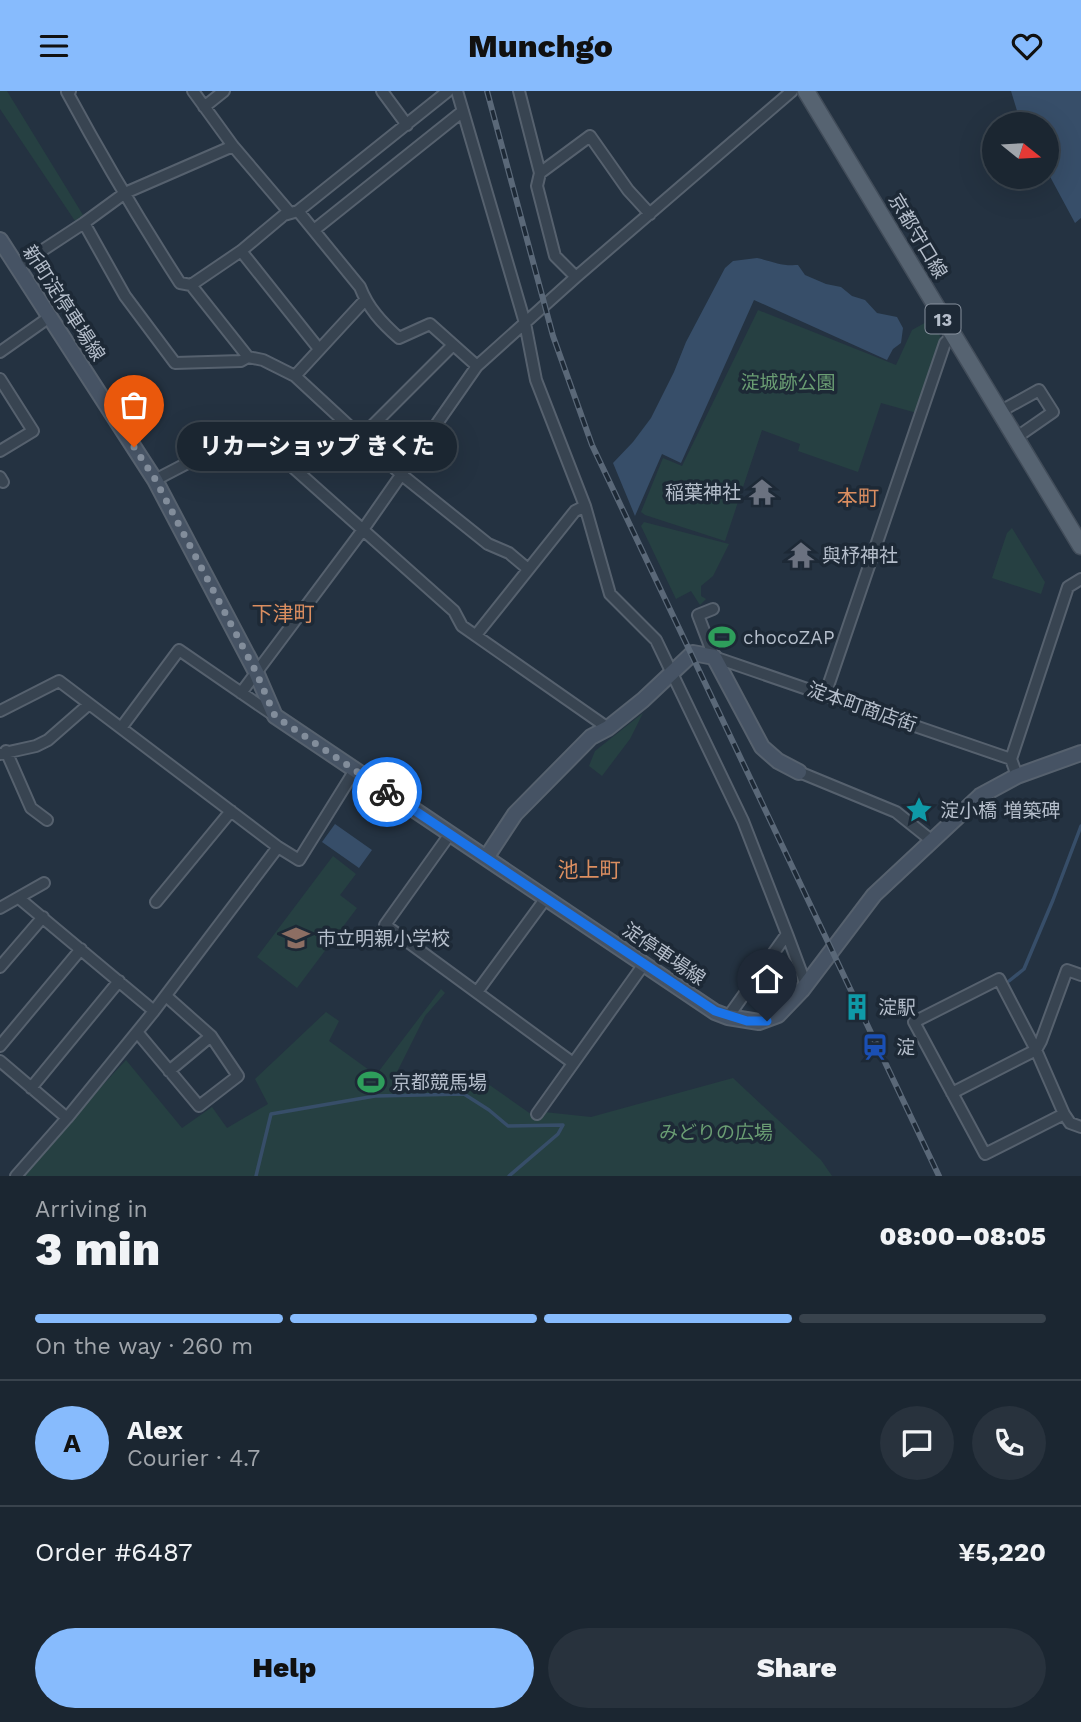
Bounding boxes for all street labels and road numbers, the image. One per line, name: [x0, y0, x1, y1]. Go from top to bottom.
street label: 京都守口線: [884, 189, 952, 283]
street label: 新町淀停車場線: [18, 241, 110, 365]
road number: 13: [926, 304, 960, 333]
street label: 淀本町商店街: [804, 678, 920, 736]
street label: 淀停車場線: [618, 918, 710, 990]

